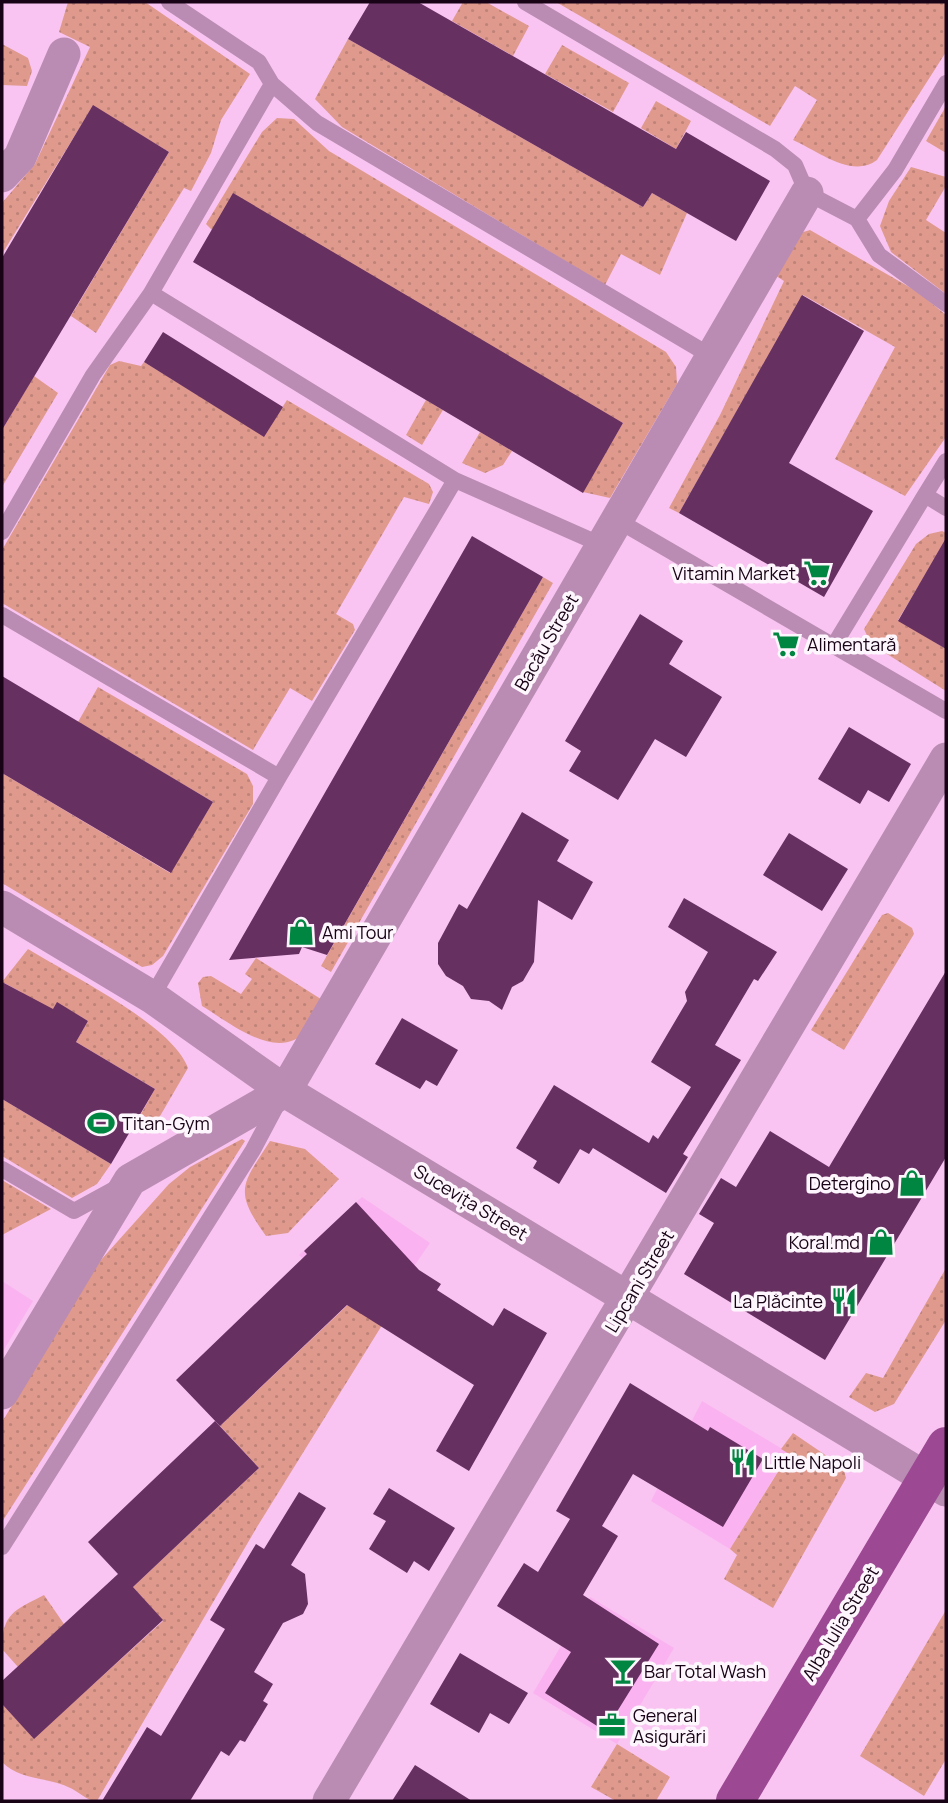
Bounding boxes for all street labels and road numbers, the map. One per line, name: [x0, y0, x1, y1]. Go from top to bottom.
street label: Bacău Street: [509, 589, 583, 695]
street label: Sucevița Street: [410, 1159, 532, 1245]
street label: Lipcani Street: [599, 1225, 679, 1337]
street label: Alba Iulia Street: [796, 1561, 884, 1685]

